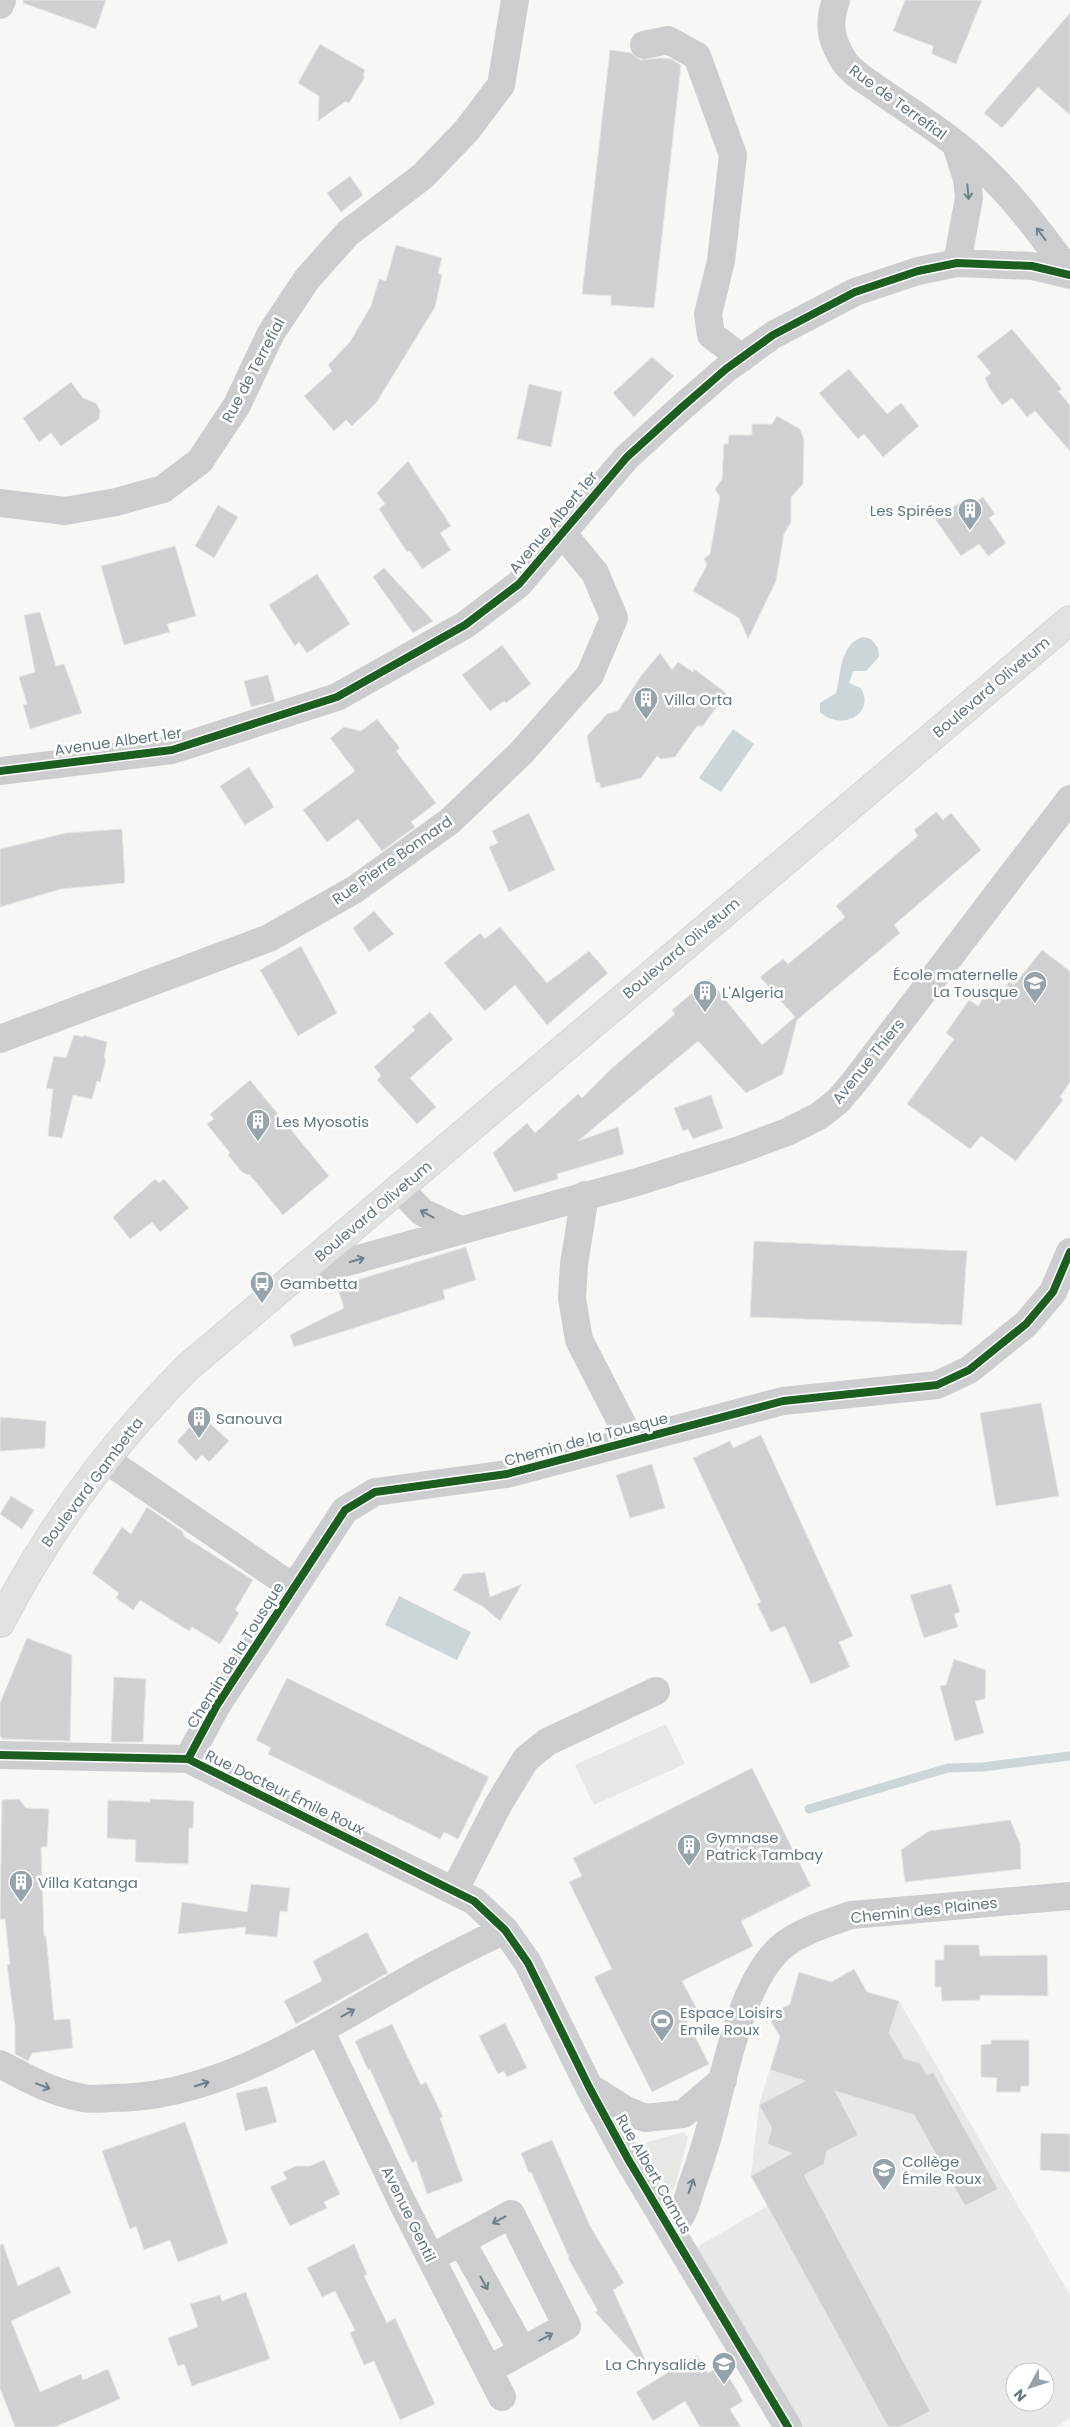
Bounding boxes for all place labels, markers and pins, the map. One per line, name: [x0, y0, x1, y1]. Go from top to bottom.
building icon: Les Spirées: [957, 497, 983, 531]
place label: Les Spirées: [870, 500, 952, 521]
building icon: Villa Orta: [633, 686, 659, 720]
place label: Villa Orta: [664, 689, 732, 710]
place label: École maternelle La Tousque: [893, 964, 1018, 1002]
school or university icon: École maternelle La Tousque: [1022, 970, 1048, 1004]
building icon: L'Algeria: [692, 979, 718, 1013]
place label: L'Algeria: [722, 982, 784, 1003]
building icon: Les Myosotis: [245, 1108, 271, 1142]
place label: Les Myosotis: [276, 1111, 369, 1132]
bus stop icon: Gambetta: [249, 1270, 275, 1304]
place label: Gambetta: [280, 1273, 358, 1294]
building icon: Sanouva: [186, 1405, 212, 1439]
place label: Sanouva: [216, 1408, 282, 1429]
place label: Gymnase Patrick Tambay: [706, 1827, 823, 1865]
building icon: Gymnase Patrick Tambay: [676, 1833, 702, 1867]
building icon: Villa Katanga: [8, 1869, 34, 1903]
place label: Villa Katanga: [38, 1872, 138, 1893]
place label: Espace Loisirs Emile Roux: [680, 2002, 783, 2040]
sports icon: Espace Loisirs Emile Roux: [649, 2008, 675, 2042]
place label: Collège Émile Roux: [902, 2151, 981, 2189]
school or university icon: Collège Émile Roux: [871, 2157, 897, 2191]
school or university icon: La Chrysalide: [711, 2351, 737, 2385]
place label: La Chrysalide: [605, 2354, 706, 2375]

